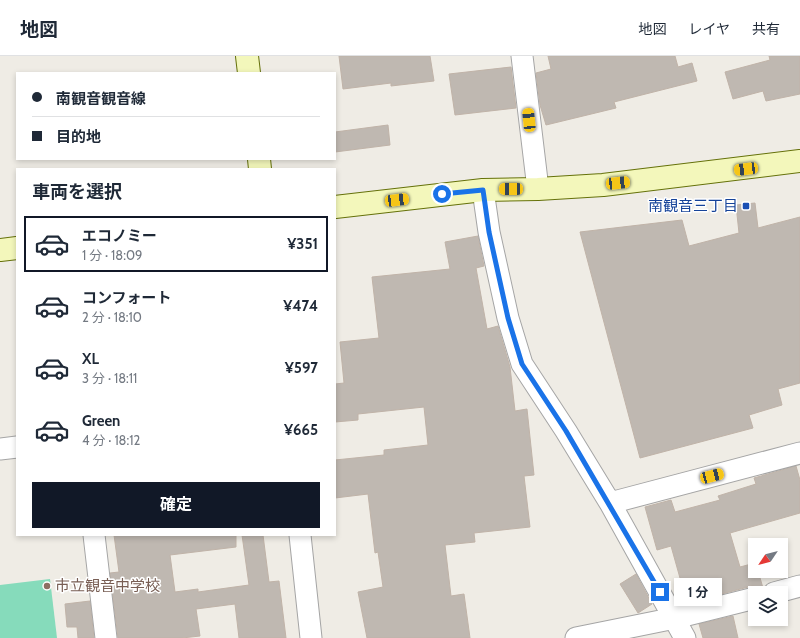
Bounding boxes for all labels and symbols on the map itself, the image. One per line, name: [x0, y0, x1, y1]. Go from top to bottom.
car: [522, 107, 536, 133]
car: [733, 162, 759, 176]
car: [605, 176, 631, 190]
car: [499, 183, 523, 195]
route start: [433, 185, 451, 203]
car: [384, 193, 410, 207]
place label: 南観音三丁目: [648, 197, 738, 215]
marker: 南観音三丁目: [741, 201, 751, 211]
car: [699, 467, 725, 485]
north arrow: [748, 538, 788, 578]
place label: 市立観音中学校: [55, 577, 160, 595]
callout: 1 分: [674, 578, 722, 606]
marker: 市立観音中学校: [42, 581, 52, 591]
route end: [651, 583, 669, 601]

